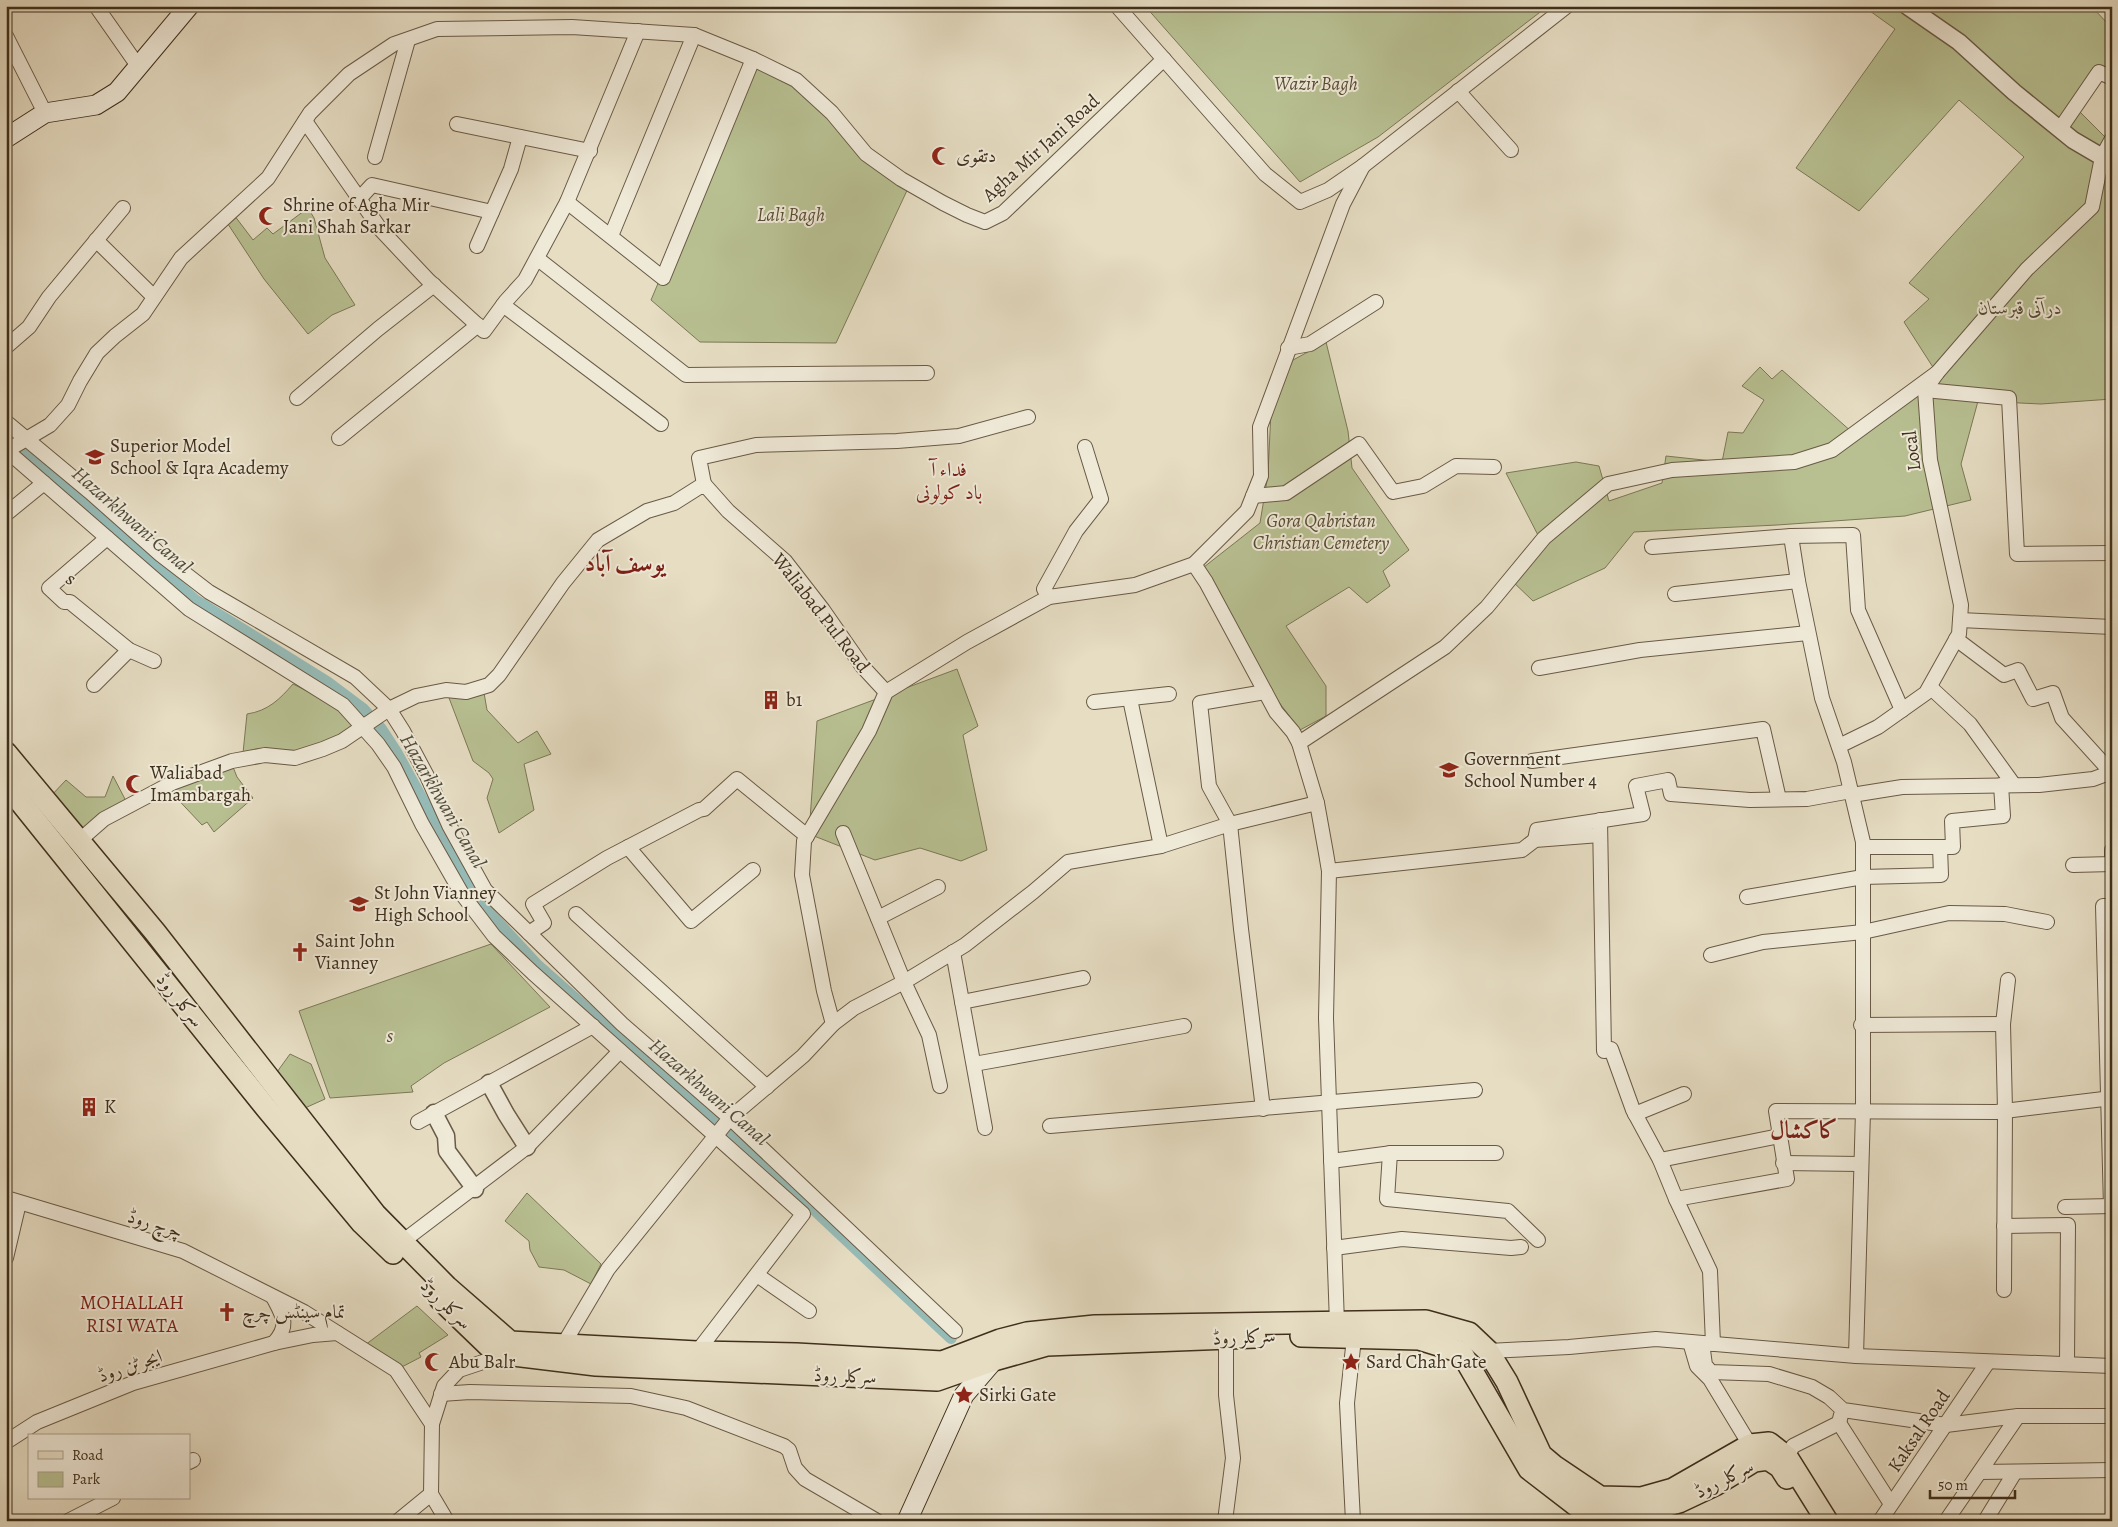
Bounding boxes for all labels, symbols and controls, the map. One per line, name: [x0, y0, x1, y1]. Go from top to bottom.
park label: Wazir Bagh: [1274, 71, 1358, 97]
street label: Agha Mir Jani Road: [976, 88, 1106, 208]
place label: دتقوى: [956, 143, 996, 169]
mosque icon: دتقوى: [930, 145, 952, 167]
place label: Shrine of Agha Mir Jani Shah Sarkar: [283, 192, 430, 240]
park label: Lali Bagh: [757, 202, 825, 228]
mosque icon: Shrine of Agha Mir Jani Shah Sarkar: [257, 205, 279, 227]
park label: درآنی قبرستان: [1978, 295, 2062, 321]
street label: Local: [1897, 429, 1927, 473]
place label: Superior Model School & Iqra Academy: [110, 433, 289, 481]
school or university icon: Superior Model School & Iqra Academy: [84, 446, 106, 468]
district label: فداء آ باد کولونی: [916, 456, 982, 506]
water label: Hazarkhwani Canal: [66, 460, 198, 580]
park label: Gora Qabristan Christian Cemetery: [1253, 508, 1390, 556]
district label: یوسف آباد: [585, 547, 667, 579]
street label: Waliabad Pul Road: [765, 547, 876, 679]
street label: s: [60, 566, 82, 592]
place label: b1: [786, 687, 803, 713]
building icon: b1: [760, 689, 782, 711]
water label: Hazarkhwani Canal: [394, 729, 492, 873]
place label: Government School Number 4: [1464, 746, 1597, 794]
school or university icon: Government School Number 4: [1438, 759, 1460, 781]
place label: Waliabad Imambargah: [149, 760, 251, 808]
mosque icon: Waliabad Imambargah: [124, 773, 146, 795]
place label: St John Vianney High School: [374, 880, 497, 928]
school or university icon: St John Vianney High School: [348, 893, 370, 915]
place label: Saint John Vianney: [314, 928, 395, 976]
church icon: Saint John Vianney: [289, 941, 311, 963]
street label: سرکلر روڈ: [150, 967, 210, 1033]
park label: s: [387, 1023, 394, 1049]
water label: Hazarkhwani Canal: [643, 1032, 775, 1152]
place label: K: [104, 1094, 116, 1120]
building icon: K: [78, 1096, 100, 1118]
district label: کاکشال: [1770, 1114, 1838, 1146]
street label: چرچ روڈ: [123, 1203, 186, 1249]
street label: سرکلر روڈ: [414, 1273, 478, 1335]
district label: MOHALLAH RISI WATA: [80, 1289, 184, 1339]
place label: تمام سینٹس چرچ: [242, 1299, 345, 1329]
church icon: تمام سینٹس چرچ: [216, 1301, 238, 1323]
street label: سرکلر روڈ: [1212, 1322, 1276, 1352]
street label: ایجرٹن روڈ: [94, 1343, 166, 1389]
place label: Abu Balr: [448, 1349, 516, 1375]
place label: Sard Chah Gate: [1366, 1349, 1487, 1375]
mosque icon: Abu Balr: [423, 1351, 445, 1373]
place icon: Sard Chah Gate: [1340, 1351, 1362, 1373]
street label: سرکلر روڈ: [813, 1362, 877, 1390]
place label: Sirki Gate: [979, 1382, 1056, 1408]
place icon: Sirki Gate: [953, 1384, 975, 1406]
street label: Kaksal Road: [1882, 1384, 1957, 1477]
legend: [28, 1434, 190, 1500]
text: Road: [72, 1445, 104, 1465]
street label: سرکلر روڈ: [1690, 1453, 1758, 1505]
scale bar: [1930, 1467, 2016, 1499]
text: Park: [72, 1469, 101, 1489]
text: 50 m: [1938, 1475, 1968, 1495]

